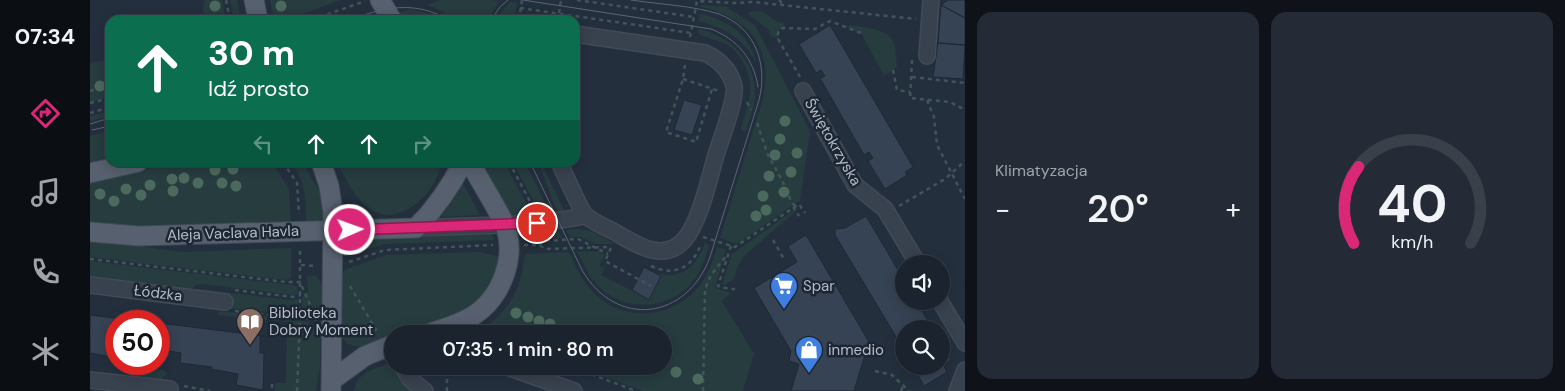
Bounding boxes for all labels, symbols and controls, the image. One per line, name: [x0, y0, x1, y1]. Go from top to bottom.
text: 07:34: [15, 22, 75, 51]
text: 30 m: [208, 30, 295, 76]
icon: ahead: [125, 35, 190, 100]
text: Idź prosto: [208, 74, 309, 103]
street label: Świętokrzyska: [800, 95, 866, 189]
icon: directions: [28, 96, 63, 131]
icon: left: [249, 130, 277, 158]
icon: ahead: [302, 130, 330, 158]
icon: ahead: [355, 130, 383, 158]
icon: right: [408, 130, 436, 158]
text: Klimatyzacja: [995, 160, 1087, 181]
text: 40: [1377, 170, 1447, 238]
icon: music: [28, 175, 63, 210]
text: 20°: [1087, 184, 1149, 234]
text: −: [995, 191, 1010, 228]
text: +: [1226, 191, 1241, 228]
pin: [516, 202, 558, 244]
position arrow: [323, 203, 375, 255]
icon: arrive: [523, 209, 551, 237]
street label: Aleja Vaclava Havla: [167, 221, 299, 245]
text: km/h: [1391, 230, 1433, 254]
icon: phone: [28, 254, 63, 289]
map controls: [895, 255, 950, 375]
button: sound: [895, 255, 950, 310]
supermarket icon: Spar: [769, 271, 799, 310]
place label: Spar: [803, 276, 835, 296]
street label: Łódzka: [133, 280, 183, 306]
place label: Biblioteka Dobry Moment: [269, 303, 373, 340]
library icon: Biblioteka Dobry Moment: [235, 307, 265, 346]
speed limit sign: 50: [105, 310, 170, 375]
button: search: [895, 320, 950, 375]
icon: climate: [28, 334, 63, 369]
shop icon: inmedio: [794, 335, 824, 374]
text: 07:35 · 1 min · 80 m: [442, 337, 614, 362]
place label: inmedio: [828, 340, 884, 360]

